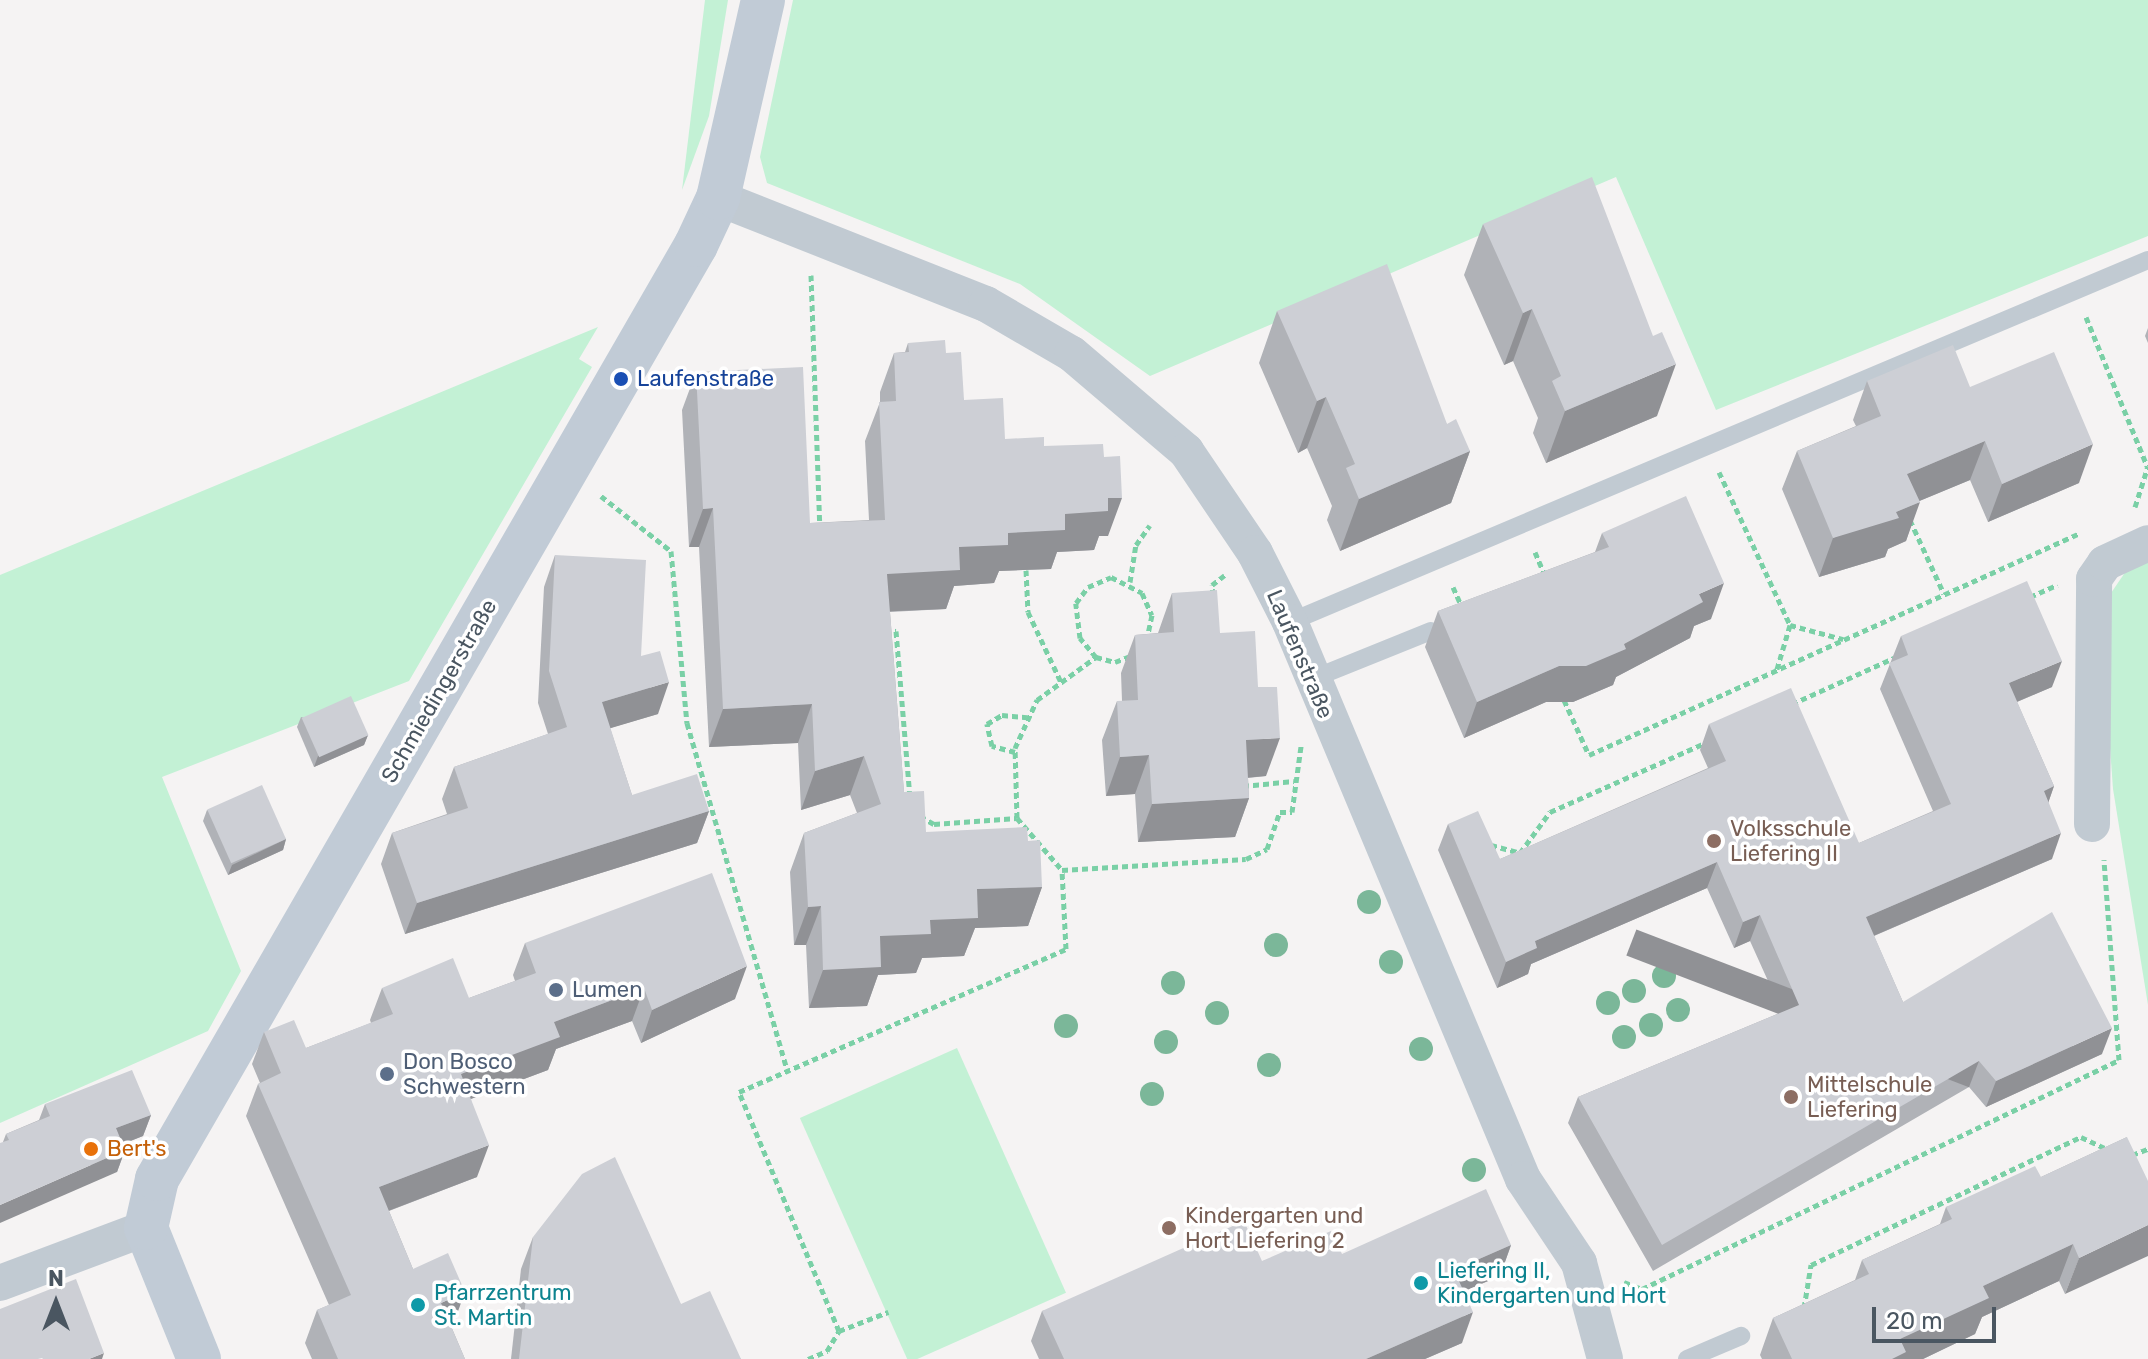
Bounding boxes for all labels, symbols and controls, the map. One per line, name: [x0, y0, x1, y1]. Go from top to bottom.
place label: Laufenstraße: [637, 366, 774, 392]
marker: Laufenstraße: [612, 370, 630, 388]
street label: Laufenstraße: [1261, 586, 1339, 722]
street label: Schmiedingerstraße: [376, 595, 502, 787]
place label: Volksschule Liefering II: [1730, 815, 1851, 866]
marker: Volksschule Liefering II: [1705, 832, 1723, 850]
place label: Lumen: [572, 977, 642, 1003]
marker: Lumen: [547, 981, 565, 999]
place label: Don Bosco Schwestern: [403, 1048, 526, 1100]
marker: Don Bosco Schwestern: [378, 1065, 396, 1083]
place label: Mittelschule Liefering: [1807, 1071, 1932, 1122]
marker: Mittelschule Liefering: [1782, 1088, 1800, 1106]
place label: Bert's: [107, 1136, 167, 1162]
marker: Bert's: [82, 1140, 100, 1158]
place label: Kindergarten und Hort Liefering 2: [1185, 1202, 1363, 1254]
marker: Kindergarten und Hort Liefering 2: [1160, 1219, 1178, 1237]
place label: Liefering II, Kindergarten und Hort: [1437, 1257, 1666, 1308]
north arrow: [16, 1263, 96, 1343]
text: N: [48, 1265, 64, 1292]
marker: Liefering II, Kindergarten und Hort: [1412, 1274, 1430, 1292]
place label: Pfarrzentrum St. Martin: [434, 1279, 572, 1330]
scale bar: [1876, 1291, 2000, 1341]
marker: Pfarrzentrum St. Martin: [409, 1296, 427, 1314]
text: 20 m: [1886, 1307, 1943, 1335]

